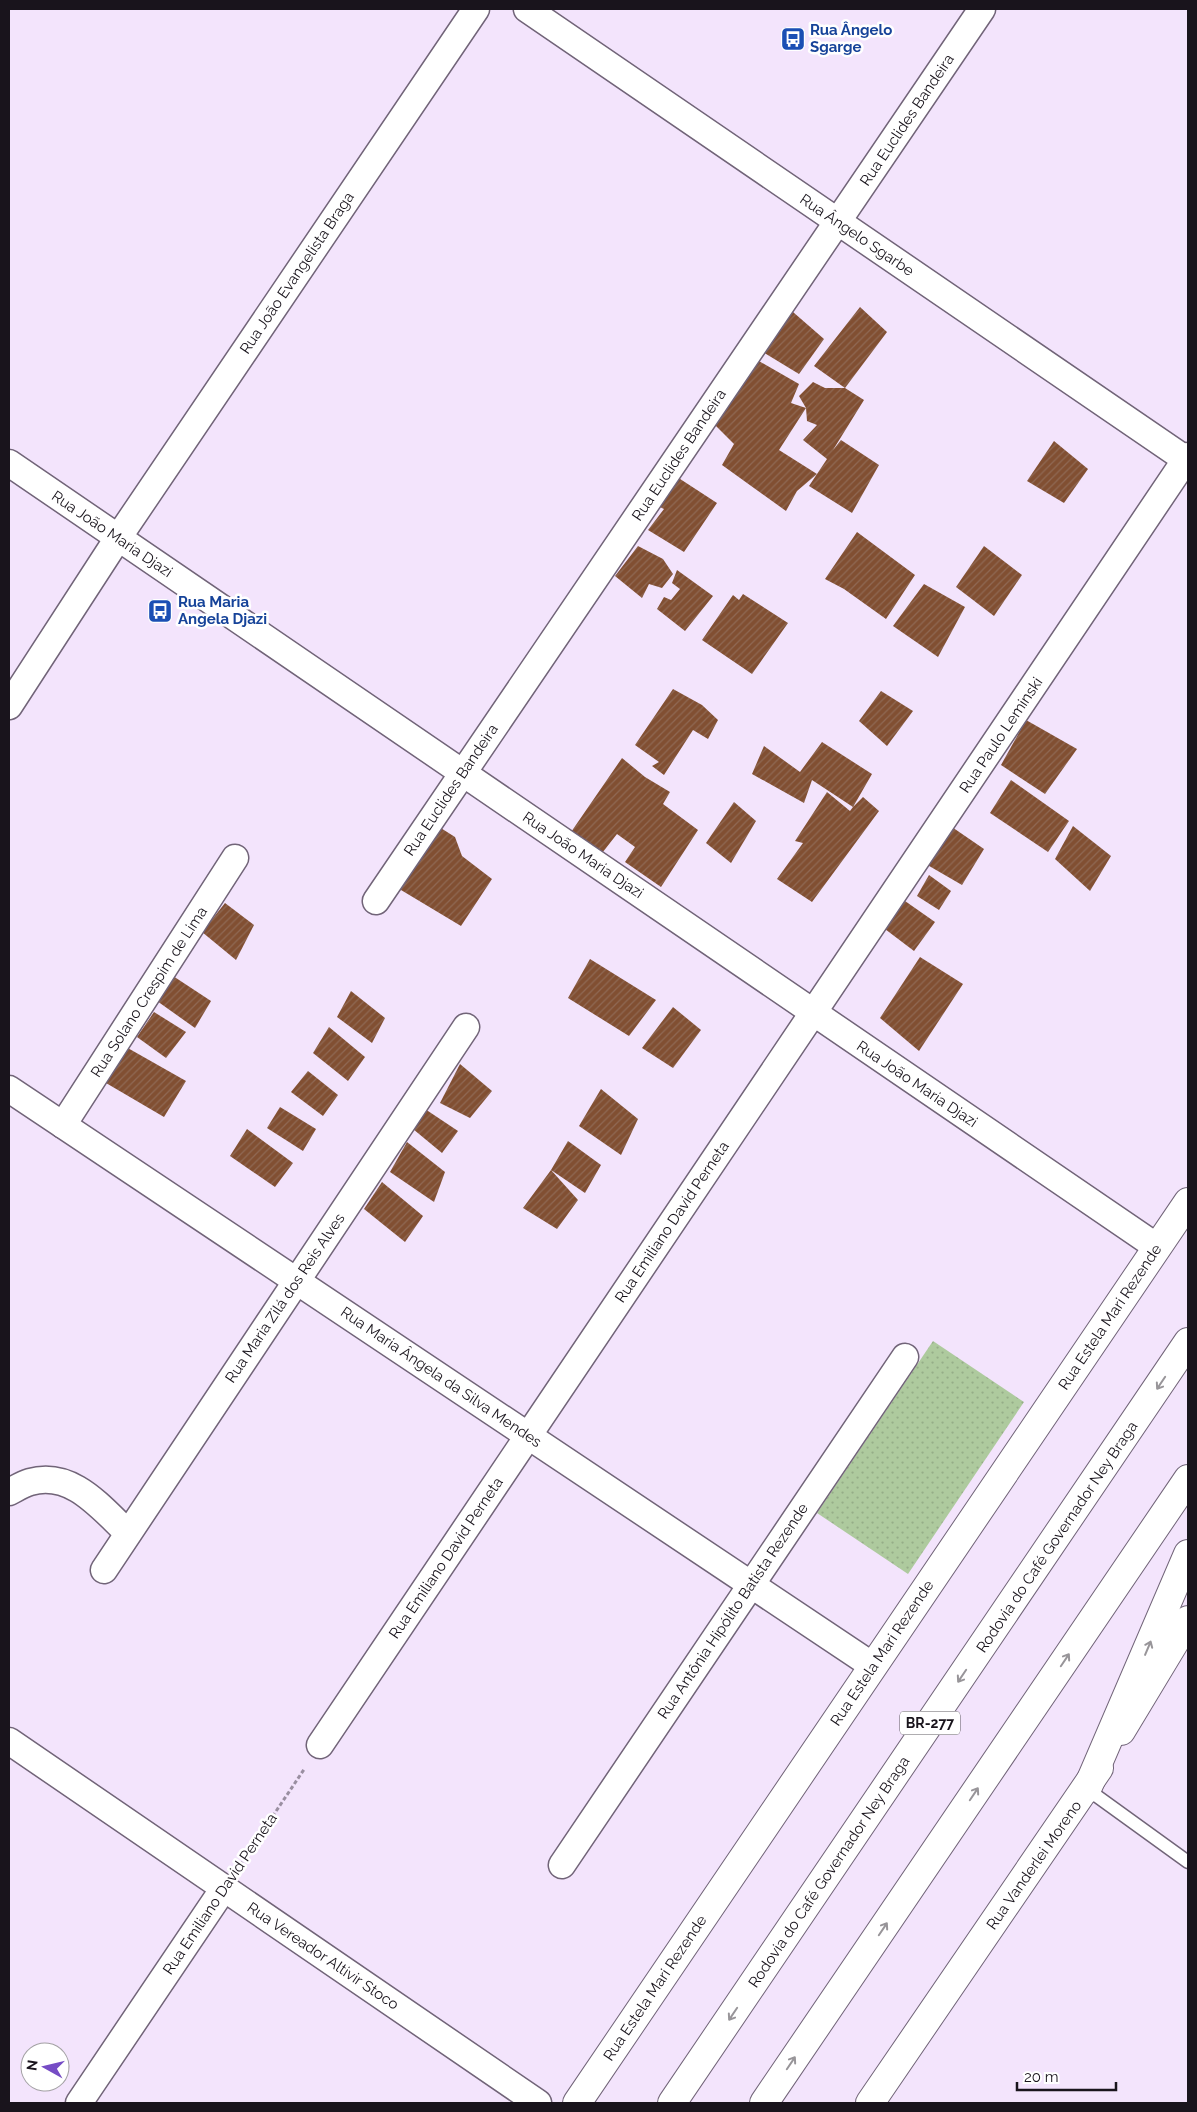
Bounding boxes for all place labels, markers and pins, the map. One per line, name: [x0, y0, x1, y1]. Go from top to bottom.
place label: Rua Ângelo Sgarge: [810, 21, 892, 56]
bus stop icon: Rua Ângelo Sgarge: [780, 26, 806, 52]
place label: Rua Maria Angela Djazi: [178, 593, 267, 628]
bus stop icon: Rua Maria Angela Djazi: [147, 598, 173, 624]

